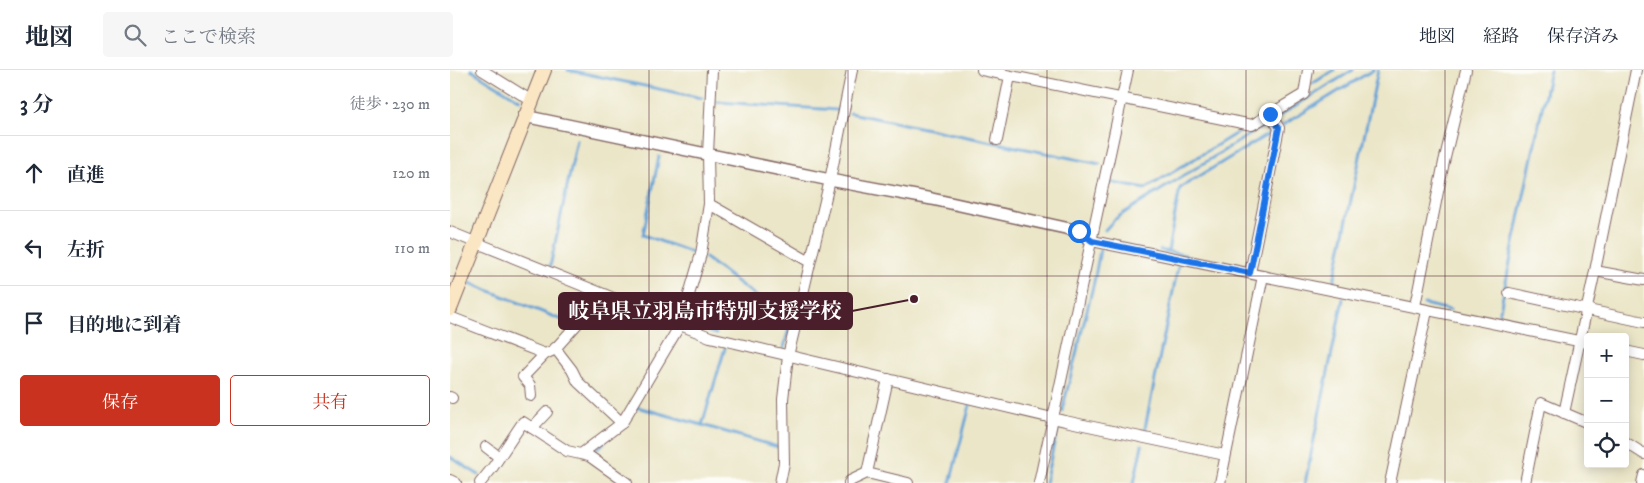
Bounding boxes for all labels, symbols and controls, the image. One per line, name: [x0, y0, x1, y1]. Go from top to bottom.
search box: [103, 12, 453, 57]
icon: search: [121, 21, 149, 49]
text: 地図: [25, 23, 73, 53]
text: ここで検索: [161, 26, 256, 49]
text: 地図: [1419, 26, 1455, 48]
text: 経路: [1483, 26, 1519, 48]
text: 保存済み: [1547, 26, 1619, 48]
text: 3 分: [20, 92, 53, 118]
text: 徒歩 · 230 m: [349, 94, 430, 114]
route end: [1259, 103, 1282, 126]
icon: ahead: [20, 159, 48, 187]
text: 120 m: [392, 163, 430, 183]
text: 直進: [67, 164, 105, 187]
route start: [1068, 220, 1091, 243]
icon: left: [20, 234, 48, 262]
text: 110 m: [394, 238, 430, 258]
text: 左折: [67, 239, 105, 262]
callout: 岐阜県立羽島市特別支援学校: [559, 293, 852, 329]
text: 岐阜県立羽島市特別支援学校: [569, 299, 842, 325]
icon: arrive: [20, 309, 48, 337]
text: 目的地に到着: [67, 314, 181, 337]
map controls: [1584, 333, 1629, 468]
button: +: [1584, 333, 1629, 378]
button: 保存: [20, 375, 220, 426]
button: 共有: [230, 375, 430, 426]
button: −: [1584, 378, 1629, 423]
button: locate: [1584, 423, 1629, 468]

